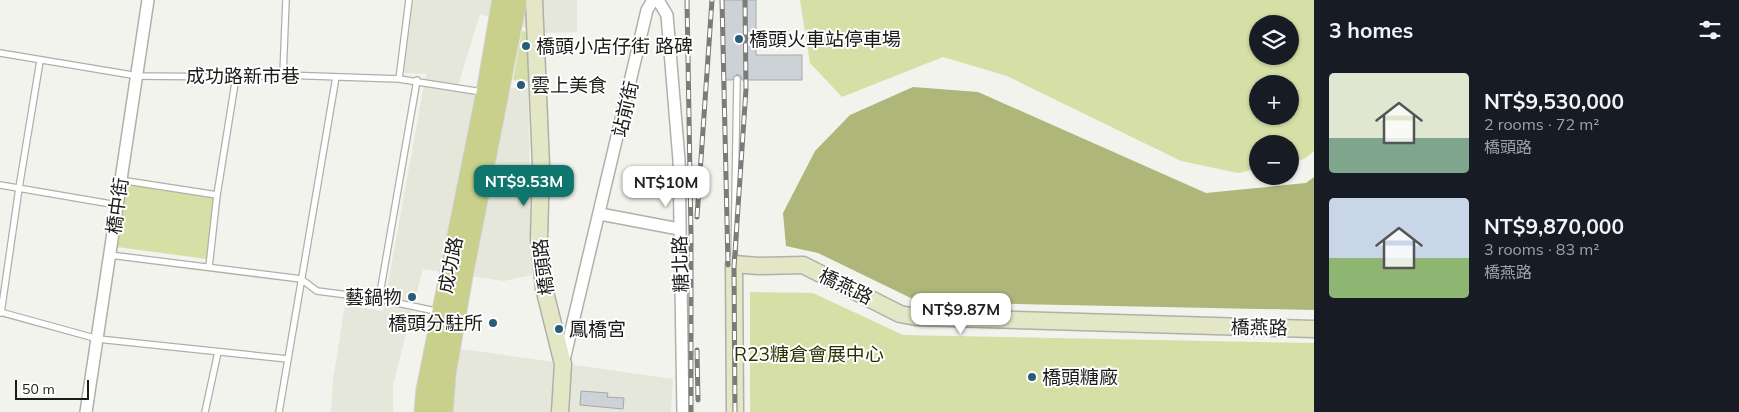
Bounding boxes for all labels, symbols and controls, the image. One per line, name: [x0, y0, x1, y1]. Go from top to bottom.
map controls: [1249, 15, 1299, 185]
button: layers: [1249, 15, 1299, 65]
icon: filters: [1696, 16, 1724, 44]
text: 3 homes: [1329, 17, 1413, 43]
place label: 橋頭火車站停車場: [749, 27, 901, 51]
marker: 橋頭火車站停車場: [733, 33, 745, 45]
place label: 橋頭小店仔街 路碑: [536, 34, 693, 58]
marker: 橋頭小店仔街 路碑: [520, 40, 532, 52]
street label: 成功路新市巷: [186, 64, 300, 88]
place label: 雲上美食: [531, 73, 607, 97]
button: +: [1249, 75, 1299, 125]
marker: 雲上美食: [515, 79, 527, 91]
street label: 站前街: [607, 79, 643, 139]
text: NT$9,530,000: [1484, 88, 1624, 114]
icon: home: [1369, 93, 1429, 153]
text: 2 rooms · 72 m²: [1484, 114, 1599, 134]
button: −: [1249, 135, 1299, 185]
text: 橋頭路: [1484, 137, 1532, 157]
pin: NT$9.53M: [472, 164, 576, 207]
pin: NT$10M: [625, 166, 707, 208]
text: NT$9.53M: [485, 171, 563, 191]
text: NT$10M: [634, 172, 698, 192]
street label: 橋中街: [101, 176, 133, 236]
text: NT$9,870,000: [1484, 213, 1624, 239]
icon: home: [1369, 218, 1429, 278]
street label: 成功路: [433, 235, 467, 295]
street label: 糖北路: [667, 235, 693, 293]
street label: 橋頭路: [528, 237, 558, 297]
text: 3 rooms · 83 m²: [1484, 239, 1599, 259]
text: 橋燕路: [1484, 262, 1532, 282]
street label: 橋燕路: [815, 263, 877, 309]
place label: 藝鍋物: [345, 285, 402, 309]
marker: 藝鍋物: [406, 291, 418, 303]
pin: NT$9.87M: [909, 292, 1013, 335]
text: NT$9.87M: [922, 299, 1000, 319]
place label: 橋頭分駐所: [388, 311, 483, 335]
street label: 橋燕路: [1230, 315, 1288, 339]
marker: 橋頭分駐所: [487, 317, 499, 329]
place label: 鳳橋宮: [569, 317, 626, 341]
marker: 鳳橋宮: [553, 323, 565, 335]
park label: R23糖倉會展中心: [734, 342, 884, 366]
place label: 橋頭糖廠: [1042, 365, 1118, 389]
marker: 橋頭糖廠: [1026, 371, 1038, 383]
scale bar: [15, 377, 89, 400]
text: 50 m: [22, 380, 55, 398]

